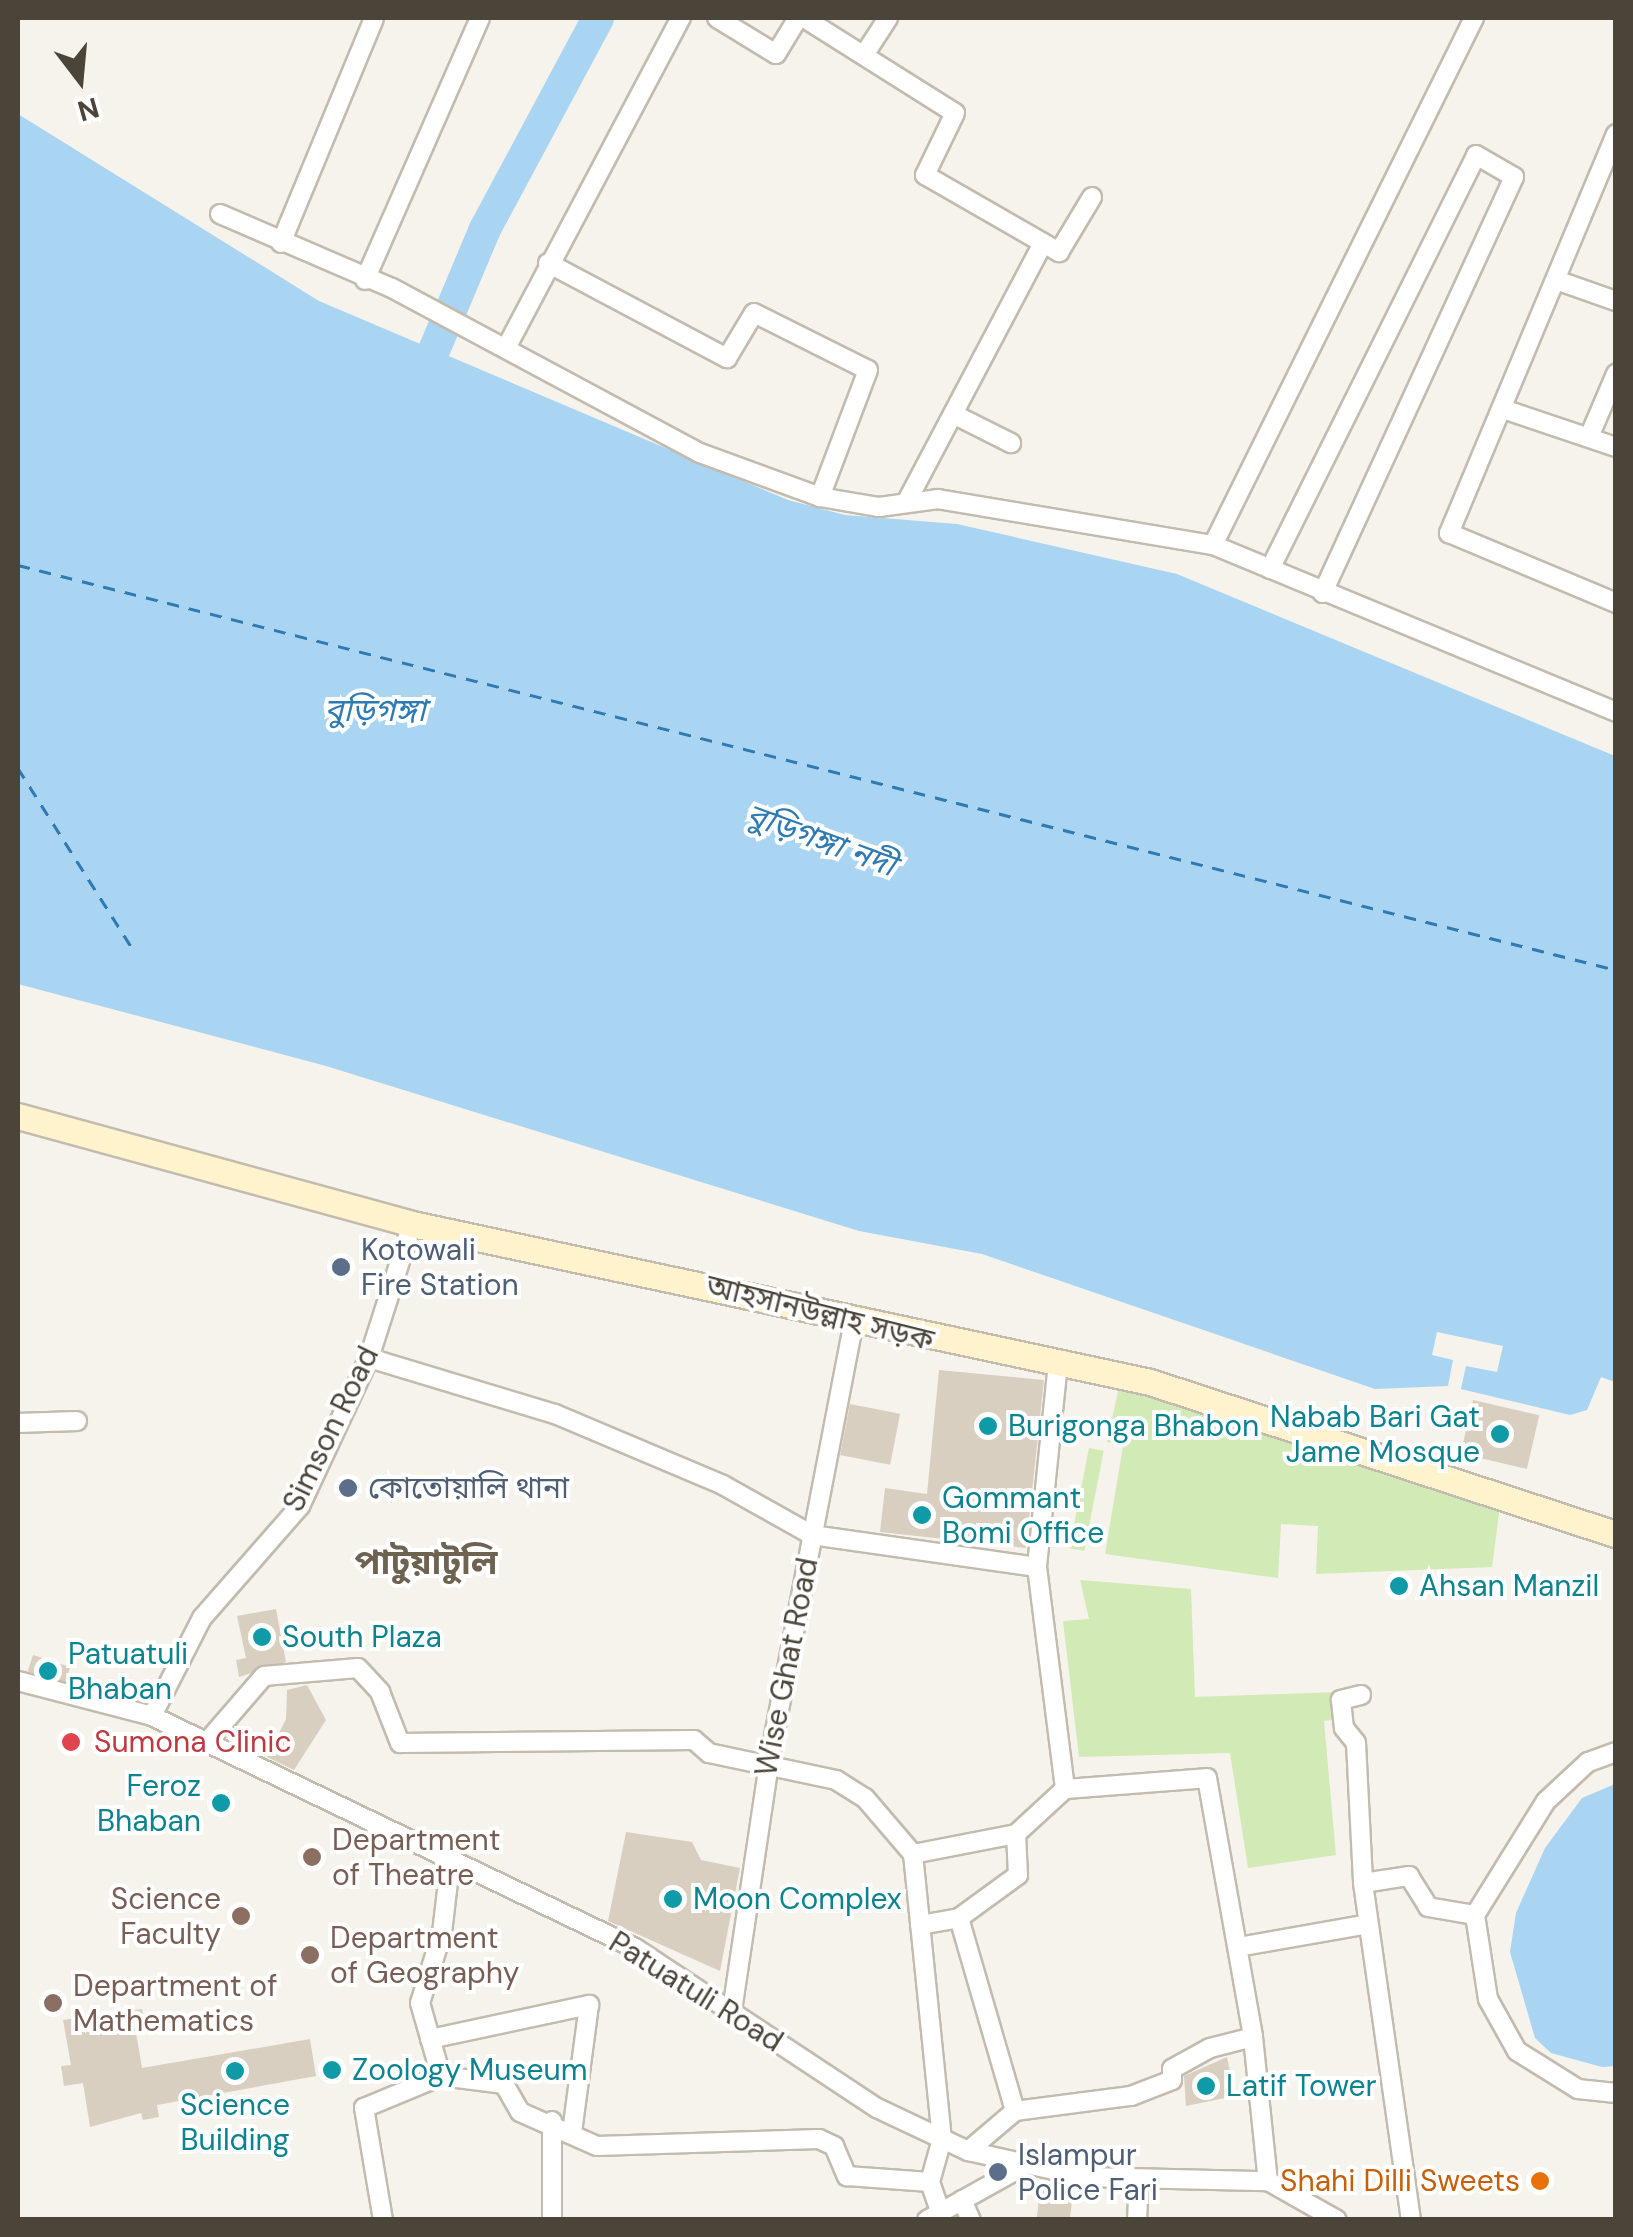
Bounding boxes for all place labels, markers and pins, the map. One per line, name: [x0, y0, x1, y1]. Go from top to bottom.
place label: Kotowali Fire Station: [361, 1232, 519, 1302]
marker: Kotowali Fire Station: [330, 1256, 352, 1278]
place label: Nabab Bari Gat Jame Mosque: [1270, 1399, 1480, 1470]
place label: Burigonga Bhabon: [1008, 1408, 1259, 1444]
marker: Burigonga Bhabon: [977, 1415, 999, 1437]
marker: Nabab Bari Gat Jame Mosque: [1489, 1423, 1511, 1445]
place label: কোতোয়ালি থানা: [368, 1470, 569, 1506]
marker: কোতোয়ালি থানা: [337, 1477, 359, 1499]
place label: Gommant Bomi Office: [942, 1480, 1104, 1550]
marker: Gommant Bomi Office: [911, 1504, 933, 1526]
place label: Ahsan Manzil: [1419, 1568, 1599, 1604]
marker: Ahsan Manzil: [1388, 1575, 1410, 1597]
place label: South Plaza: [282, 1619, 442, 1655]
marker: South Plaza: [251, 1626, 273, 1648]
place label: Patuatuli Bhaban: [68, 1636, 188, 1706]
marker: Patuatuli Bhaban: [37, 1660, 59, 1682]
place label: Sumona Clinic: [94, 1724, 292, 1760]
marker: Sumona Clinic: [58, 1729, 84, 1755]
place label: Feroz Bhaban: [97, 1768, 201, 1838]
marker: Feroz Bhaban: [210, 1792, 232, 1814]
place label: Department of Theatre: [332, 1822, 500, 1892]
marker: Department of Theatre: [301, 1846, 323, 1868]
place label: Science Faculty: [111, 1881, 221, 1952]
place label: Moon Complex: [693, 1881, 902, 1917]
marker: Moon Complex: [662, 1888, 684, 1910]
marker: Science Faculty: [230, 1905, 252, 1927]
place label: Department of Geography: [330, 1920, 519, 1990]
marker: Department of Geography: [299, 1944, 321, 1966]
place label: Department of Mathematics: [73, 1968, 277, 2038]
marker: Department of Mathematics: [42, 1992, 64, 2014]
place label: Zoology Museum: [352, 2052, 587, 2088]
marker: Zoology Museum: [321, 2059, 343, 2081]
marker: Science Building: [224, 2060, 246, 2082]
place label: Latif Tower: [1226, 2068, 1377, 2104]
marker: Latif Tower: [1195, 2075, 1217, 2097]
place label: Science Building: [180, 2087, 290, 2158]
place label: Islampur Police Fari: [1018, 2137, 1158, 2208]
marker: Islampur Police Fari: [987, 2161, 1009, 2183]
place label: Shahi Dilli Sweets: [1280, 2163, 1520, 2199]
marker: Shahi Dilli Sweets: [1529, 2170, 1551, 2192]

